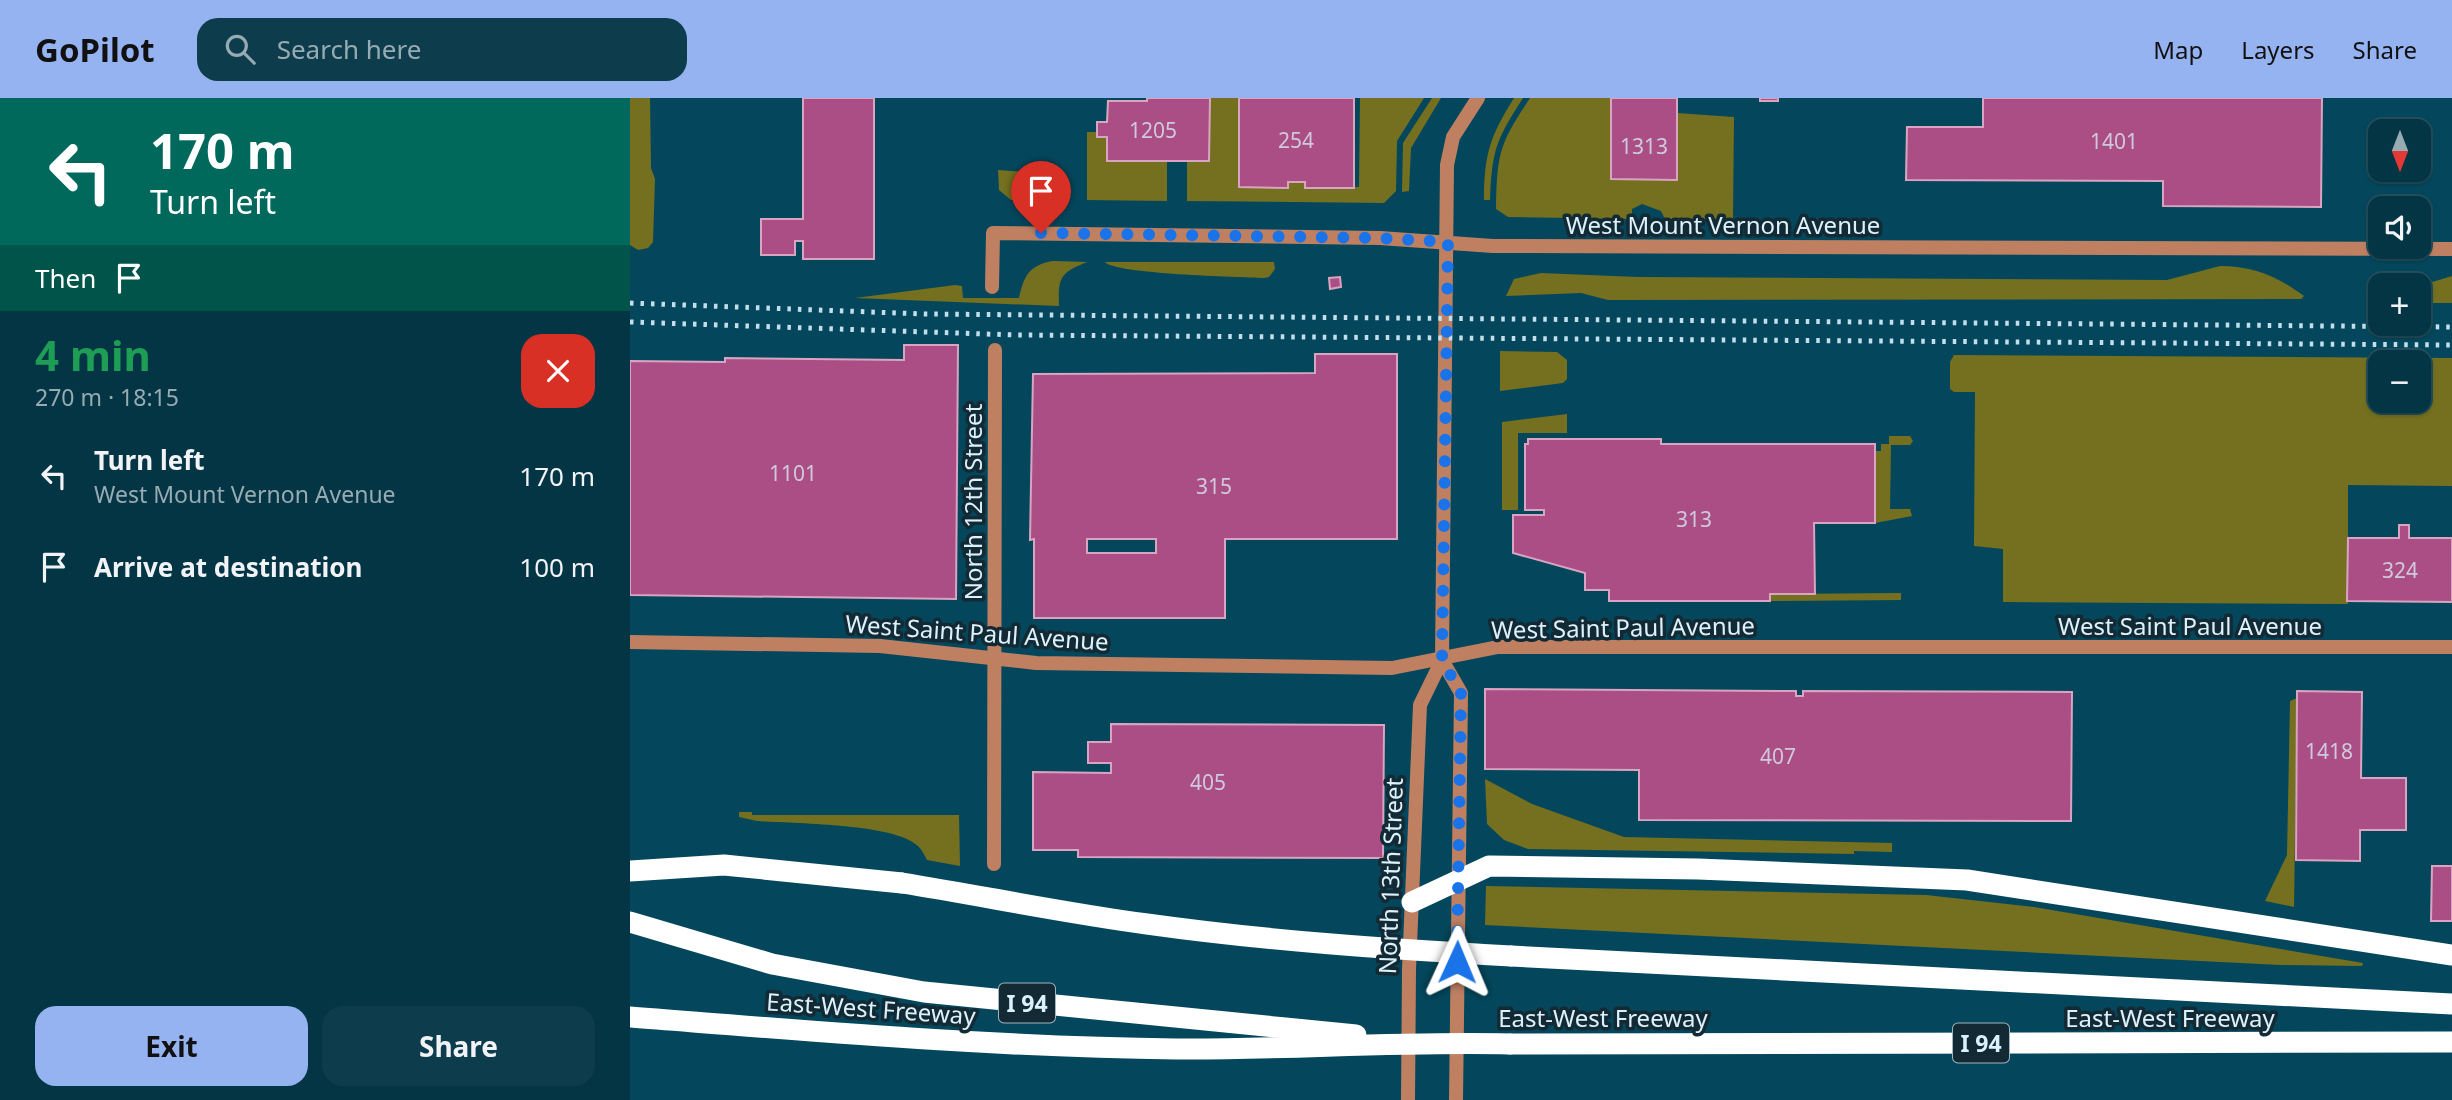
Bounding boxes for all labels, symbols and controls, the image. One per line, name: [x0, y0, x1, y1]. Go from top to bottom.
search box: [197, 18, 687, 81]
text: GoPilot: [35, 27, 155, 72]
icon: search: [221, 30, 259, 68]
text: Search here: [277, 31, 421, 67]
text: Map: [2153, 33, 2203, 66]
text: Layers: [2241, 33, 2315, 66]
text: Share: [2353, 33, 2417, 66]
house number: 1205: [1129, 116, 1177, 144]
text: 170 m: [150, 117, 295, 183]
north arrow: [2368, 119, 2431, 182]
map controls: [2368, 119, 2431, 413]
icon: left: [35, 126, 126, 217]
house number: 254: [1278, 126, 1314, 154]
house number: 1401: [2090, 127, 2138, 155]
house number: 1313: [1620, 132, 1668, 160]
pin: [1011, 161, 1071, 233]
icon: arrive: [1022, 172, 1060, 210]
text: Turn left: [150, 180, 276, 223]
button: sound: [2368, 196, 2431, 259]
street label: West Mount Vernon Avenue: [1566, 208, 1880, 241]
icon: arrive: [110, 259, 148, 297]
text: Then: [35, 260, 96, 296]
button: +: [2368, 273, 2431, 336]
text: 4 min: [35, 326, 151, 383]
button: close: [521, 334, 595, 408]
button: −: [2368, 350, 2431, 413]
text: 270 m · 18:15: [35, 381, 179, 413]
street label: North 12th Street: [956, 403, 989, 600]
text: Turn left: [94, 442, 205, 478]
icon: left: [35, 457, 73, 495]
text: 170 m: [519, 458, 595, 494]
house number: 1101: [769, 459, 817, 487]
house number: 315: [1196, 472, 1232, 500]
text: West Mount Vernon Avenue: [94, 478, 396, 510]
house number: 313: [1676, 505, 1712, 533]
icon: arrive: [35, 548, 73, 586]
text: Arrive at destination: [94, 549, 363, 585]
text: 100 m: [519, 549, 595, 585]
house number: 324: [2382, 556, 2418, 584]
street label: West Saint Paul Avenue: [844, 606, 1110, 658]
street label: West Saint Paul Avenue: [1491, 608, 1755, 646]
street label: West Saint Paul Avenue: [2058, 609, 2322, 642]
house number: 1418: [2305, 737, 2353, 765]
house number: 407: [1760, 742, 1796, 770]
house number: 405: [1190, 768, 1226, 796]
street label: North 13th Street: [1370, 777, 1410, 975]
position arrow: [1420, 925, 1494, 999]
road number: I 94: [999, 983, 1055, 1022]
street label: East-West Freeway: [765, 984, 977, 1032]
street label: East-West Freeway: [1498, 1001, 1709, 1034]
street label: East-West Freeway: [2065, 1001, 2276, 1034]
button: Exit: [35, 1006, 308, 1086]
button: Share: [322, 1006, 595, 1086]
road number: I 94: [1953, 1024, 2009, 1062]

